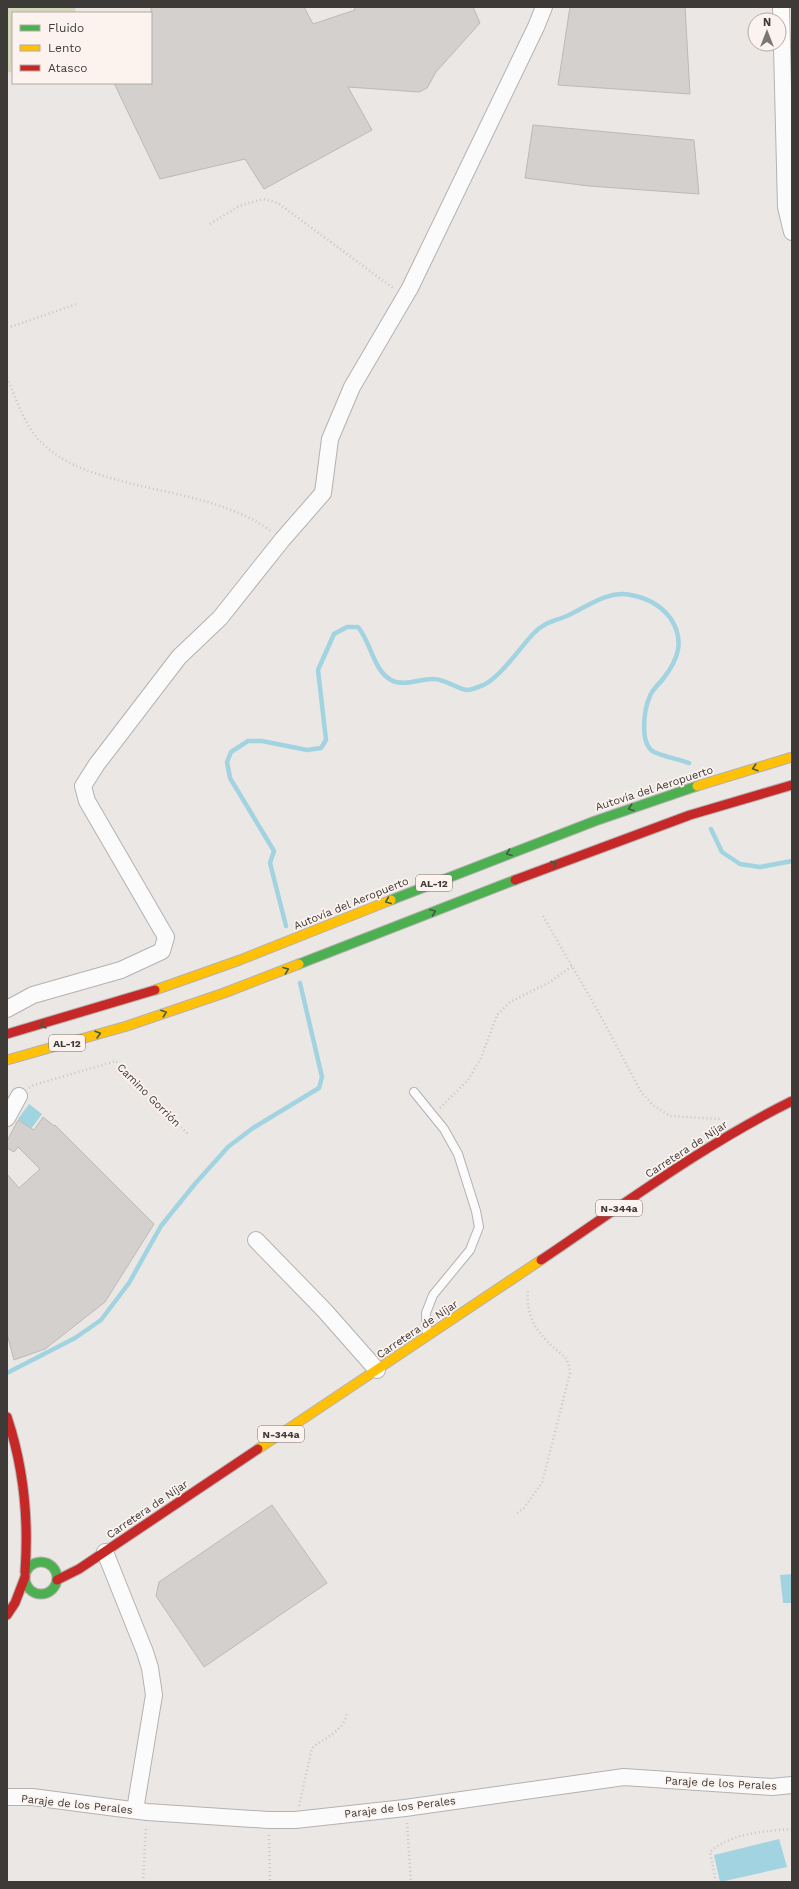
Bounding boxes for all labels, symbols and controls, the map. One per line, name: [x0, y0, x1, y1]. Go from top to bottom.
legend: [12, 12, 152, 84]
north arrow: [747, 12, 787, 52]
text: N: [763, 16, 771, 29]
text: Fluido: [48, 21, 84, 35]
text: Lento: [48, 41, 82, 55]
text: Atasco: [48, 61, 88, 75]
street label: Autovía del Aeropuerto: [594, 763, 715, 814]
one-way arrow: [751, 763, 758, 772]
one-way arrow: [627, 803, 634, 811]
one-way arrow: [505, 848, 512, 856]
one-way arrow: [551, 861, 558, 869]
street label: Autovía del Aeropuerto: [292, 874, 411, 933]
road number: AL-12: [416, 875, 452, 891]
one-way arrow: [385, 896, 393, 904]
one-way arrow: [430, 908, 437, 916]
one-way arrow: [283, 966, 290, 974]
one-way arrow: [160, 1010, 167, 1018]
one-way arrow: [39, 1020, 46, 1029]
one-way arrow: [95, 1030, 102, 1039]
road number: AL-12: [49, 1035, 85, 1051]
street label: Camino Gorrión: [114, 1061, 183, 1130]
street label: Carretera de Níjar: [643, 1118, 730, 1181]
road number: N-344a: [596, 1200, 642, 1216]
street label: Carretera de Níjar: [374, 1297, 461, 1361]
road number: N-344a: [258, 1426, 304, 1442]
street label: Carretera de Níjar: [104, 1477, 191, 1541]
street label: Paraje de los Perales: [665, 1774, 777, 1793]
street label: Paraje de los Perales: [21, 1792, 134, 1817]
street label: Paraje de los Perales: [344, 1794, 457, 1821]

